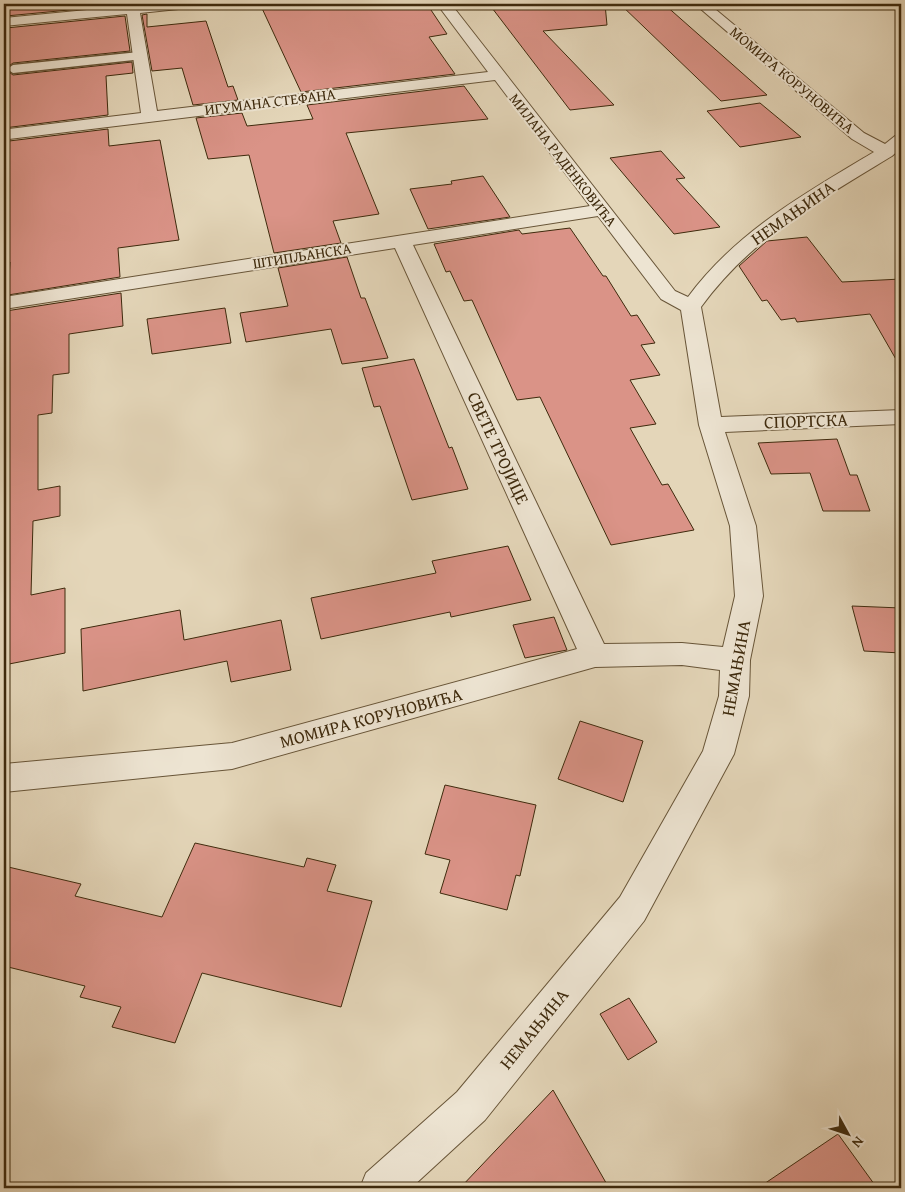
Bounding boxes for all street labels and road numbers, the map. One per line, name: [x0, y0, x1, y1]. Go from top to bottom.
street label: МОМИРА КОРУНОВИЋА: [726, 21, 859, 138]
street label: ИГУМАНА СТЕФАНА: [203, 83, 337, 120]
street label: МИЛАНА РАДЕНКОВИЋА: [505, 89, 622, 231]
street label: НЕМАЊИНА: [745, 174, 840, 252]
street label: ШТИПЉАНСКА: [251, 237, 353, 274]
street label: СВЕТЕ ТРОЈИЦЕ: [461, 387, 536, 509]
street label: СПОРТСКА: [764, 406, 848, 435]
street label: НЕМАЊИНА: [714, 618, 757, 718]
street label: МОМИРА КОРУНОВИЋА: [277, 680, 465, 755]
street label: НЕМАЊИНА: [493, 982, 575, 1075]

